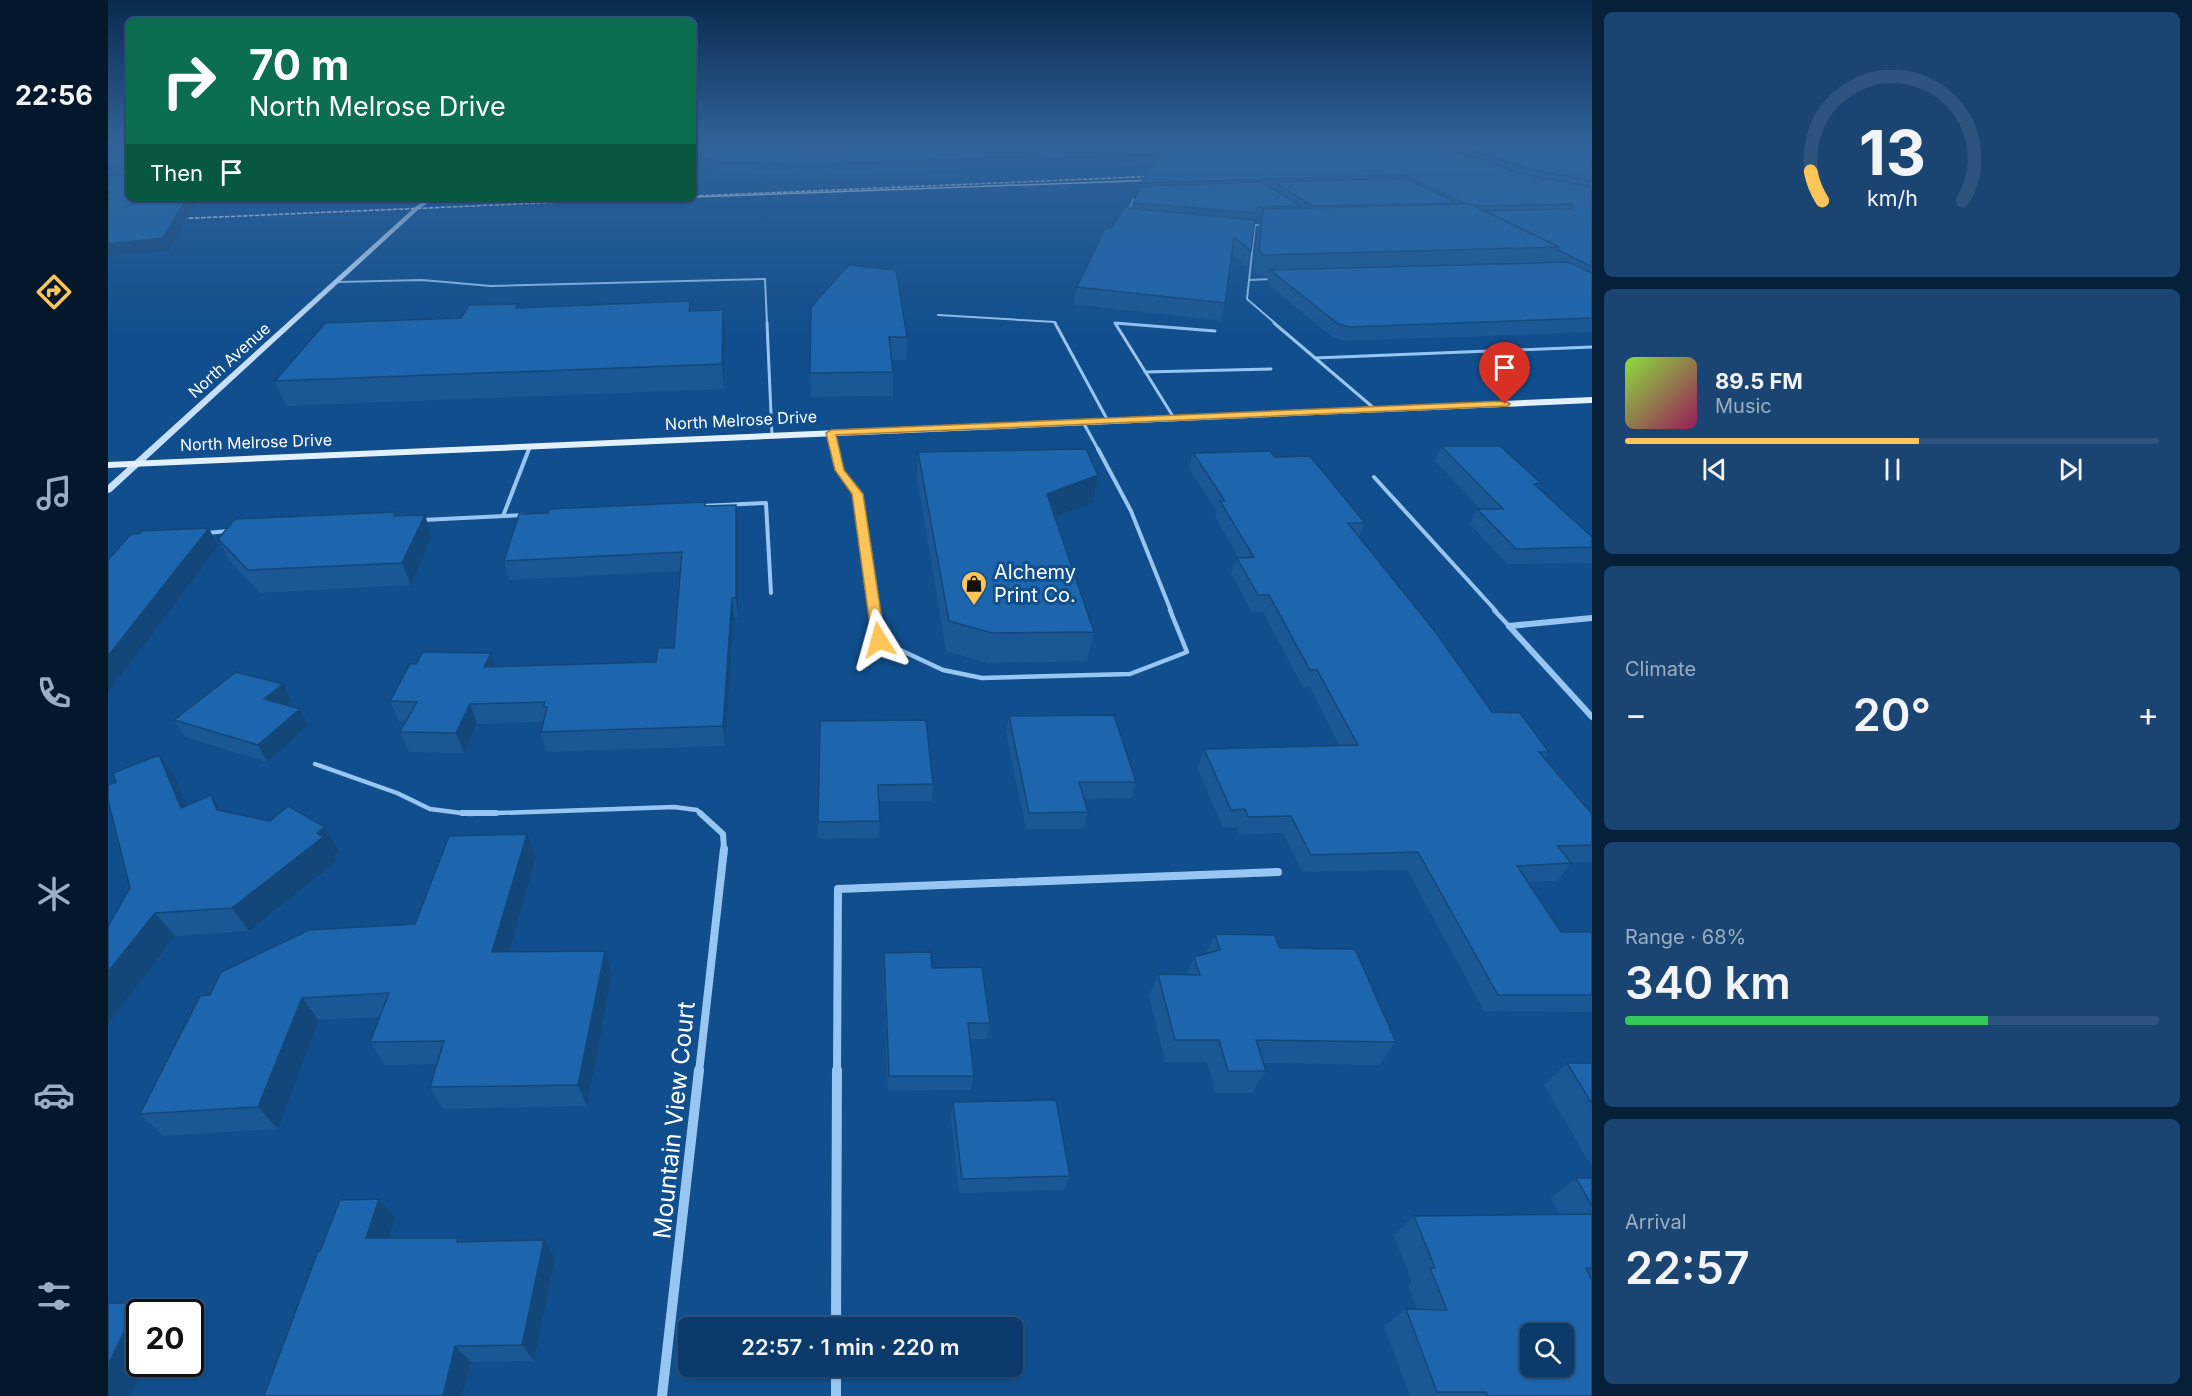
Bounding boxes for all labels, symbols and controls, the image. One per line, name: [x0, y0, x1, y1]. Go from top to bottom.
text: 70 m: [249, 39, 349, 90]
icon: right: [150, 42, 228, 120]
text: 22:56: [15, 79, 93, 112]
text: North Melrose Drive: [249, 90, 506, 123]
text: 13: [1858, 116, 1926, 191]
icon: arrive: [215, 156, 248, 189]
text: Then: [150, 160, 203, 186]
text: km/h: [1867, 186, 1917, 212]
icon: directions: [33, 271, 75, 313]
street label: North Avenue: [184, 318, 274, 402]
pin: [1479, 342, 1530, 404]
icon: arrive: [1488, 351, 1521, 384]
text: 89.5 FM: [1715, 368, 1803, 394]
text: Music: [1715, 394, 1772, 418]
street label: North Melrose Drive: [665, 406, 817, 434]
street label: North Melrose Drive: [180, 429, 332, 455]
icon: previous: [1698, 453, 1731, 486]
icon: pause: [1876, 453, 1909, 486]
icon: next: [2054, 453, 2087, 486]
icon: music: [33, 472, 75, 514]
place label: Alchemy Print Co.: [994, 560, 1076, 607]
shop icon: Alchemy Print Co.: [959, 569, 989, 607]
position arrow: [847, 608, 911, 672]
text: Climate: [1625, 657, 1696, 681]
icon: phone: [33, 672, 75, 714]
text: 20°: [1853, 687, 1931, 742]
text: −: [1625, 694, 1647, 734]
text: +: [2137, 694, 2159, 734]
icon: climate: [33, 873, 75, 915]
text: Range · 68%: [1625, 925, 1746, 949]
text: 340 km: [1625, 955, 1791, 1010]
street label: Mountain View Court: [647, 1000, 701, 1240]
icon: car: [33, 1074, 75, 1116]
text: Arrival: [1625, 1210, 1687, 1234]
text: 22:57: [1625, 1240, 1750, 1295]
icon: filters: [33, 1275, 75, 1317]
speed limit sign: 20: [126, 1299, 204, 1377]
map controls: [1520, 1323, 1574, 1377]
button: search: [1520, 1323, 1574, 1377]
text: 22:57 · 1 min · 220 m: [741, 1334, 960, 1360]

